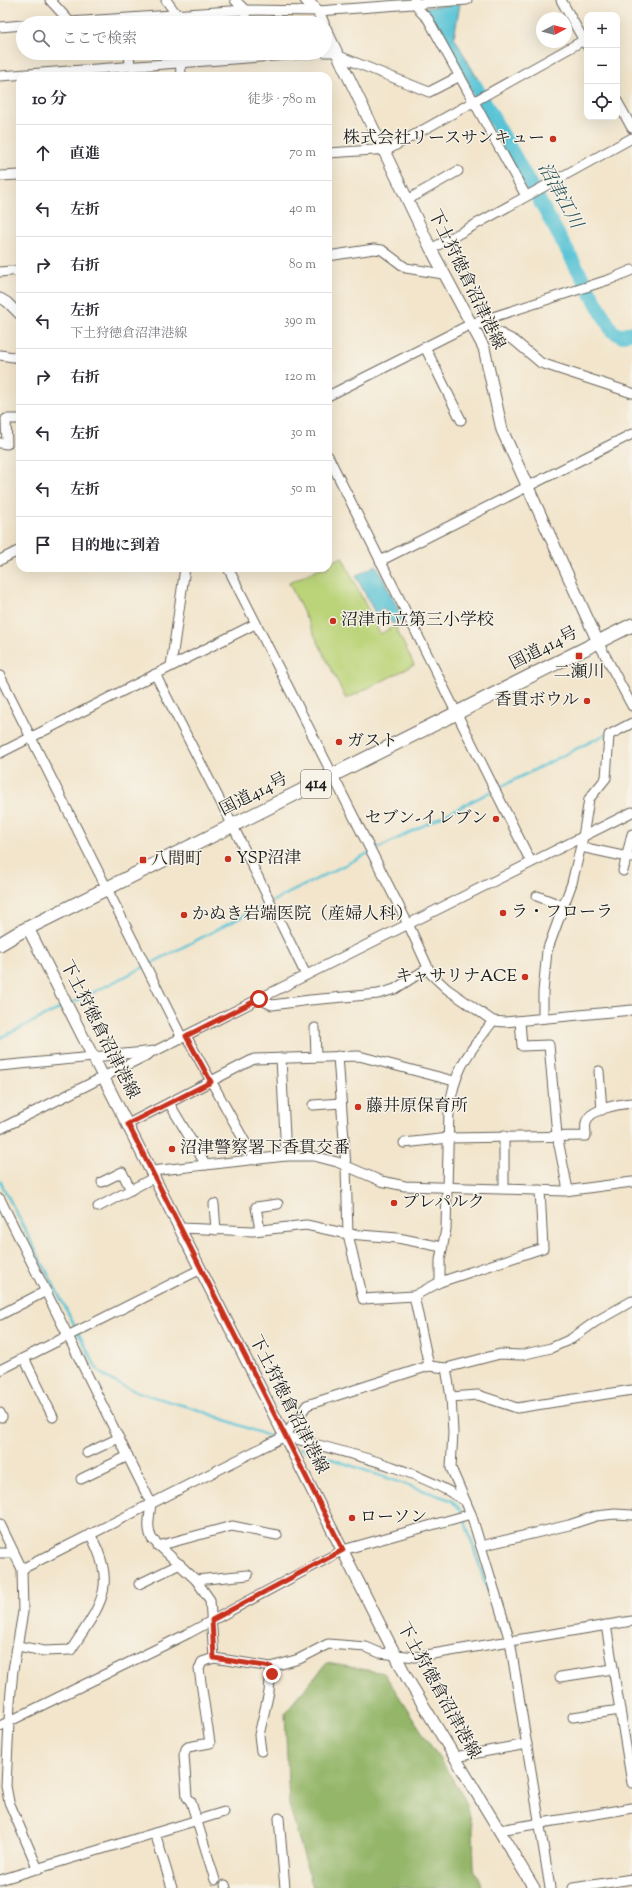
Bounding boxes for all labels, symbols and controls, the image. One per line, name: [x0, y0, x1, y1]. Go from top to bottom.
north arrow: [536, 12, 572, 48]
map controls: [584, 12, 620, 120]
button: +: [584, 12, 620, 48]
search box: [16, 16, 332, 60]
icon: search: [30, 27, 52, 49]
text: ここで検索: [62, 29, 137, 50]
button: −: [584, 48, 620, 84]
button: locate: [584, 84, 620, 120]
text: 10 分: [32, 88, 67, 112]
text: 徒歩 · 780 m: [248, 91, 316, 109]
place label: 株式会社リースサンキュー: [343, 127, 545, 151]
marker: 株式会社リースサンキュー: [548, 134, 558, 144]
icon: ahead: [32, 142, 54, 164]
text: 直進: [70, 144, 100, 165]
text: 70 m: [289, 144, 316, 162]
water label: 沼津江川: [530, 158, 589, 236]
icon: left: [32, 198, 54, 220]
text: 左折: [70, 200, 100, 221]
text: 40 m: [289, 200, 316, 218]
street label: 下土狩徳倉沼津港線: [422, 206, 510, 354]
icon: right: [32, 254, 54, 276]
text: 右折: [70, 256, 100, 277]
text: 80 m: [289, 256, 316, 274]
text: 左折: [70, 301, 100, 322]
icon: left: [32, 310, 54, 332]
text: 390 m: [284, 312, 316, 330]
text: 下土狩徳倉沼津港線: [70, 325, 187, 343]
icon: right: [32, 366, 54, 388]
text: 右折: [70, 368, 100, 389]
text: 120 m: [285, 368, 316, 386]
icon: left: [32, 422, 54, 444]
text: 左折: [70, 424, 100, 445]
text: 30 m: [290, 424, 316, 442]
icon: left: [32, 478, 54, 500]
text: 左折: [70, 480, 100, 501]
text: 50 m: [291, 480, 316, 498]
icon: arrive: [32, 534, 54, 556]
text: 目的地に到着: [70, 536, 160, 557]
place label: 沼津市立第三小学校: [341, 609, 494, 633]
marker: 沼津市立第三小学校: [328, 616, 338, 626]
street label: 国道414号: [506, 622, 582, 676]
marker: 二瀬川: [574, 651, 584, 661]
place label: 二瀬川: [554, 661, 605, 685]
place label: 香貫ボウル: [495, 689, 579, 713]
marker: 香貫ボウル: [582, 696, 592, 706]
place label: ガスト: [347, 730, 398, 754]
marker: ガスト: [334, 737, 344, 747]
street label: 国道414号: [216, 768, 292, 822]
road number: 414: [301, 770, 331, 798]
place label: セブン-イレブン: [365, 807, 488, 831]
marker: セブン-イレブン: [491, 814, 501, 824]
place label: YSP沼津: [236, 847, 301, 871]
place label: 八間町: [151, 848, 202, 872]
marker: YSP沼津: [223, 854, 233, 864]
marker: 八間町: [138, 855, 148, 865]
place label: ラ・フローラ: [511, 901, 613, 925]
place label: かぬき岩端医院（産婦人科）: [192, 903, 413, 927]
marker: ラ・フローラ: [498, 908, 508, 918]
marker: かぬき岩端医院（産婦人科）: [179, 910, 189, 920]
street label: 下土狩徳倉沼津港線: [54, 956, 144, 1104]
place label: キャサリナACE: [395, 965, 517, 989]
marker: キャサリナACE: [520, 972, 530, 982]
route start: [250, 990, 268, 1008]
place label: 藤井原保育所: [366, 1095, 468, 1119]
marker: 藤井原保育所: [353, 1102, 363, 1112]
place label: 沼津警察署下香貫交番: [180, 1137, 350, 1161]
marker: 沼津警察署下香貫交番: [167, 1144, 177, 1154]
place label: プレパルク: [402, 1191, 485, 1215]
marker: プレパルク: [389, 1198, 399, 1208]
street label: 下土狩徳倉沼津港線: [243, 1331, 333, 1479]
place label: ローソン: [360, 1506, 427, 1530]
marker: ローソン: [347, 1513, 357, 1523]
street label: 下土狩徳倉沼津港線: [390, 1618, 486, 1764]
route end: [263, 1665, 281, 1683]

